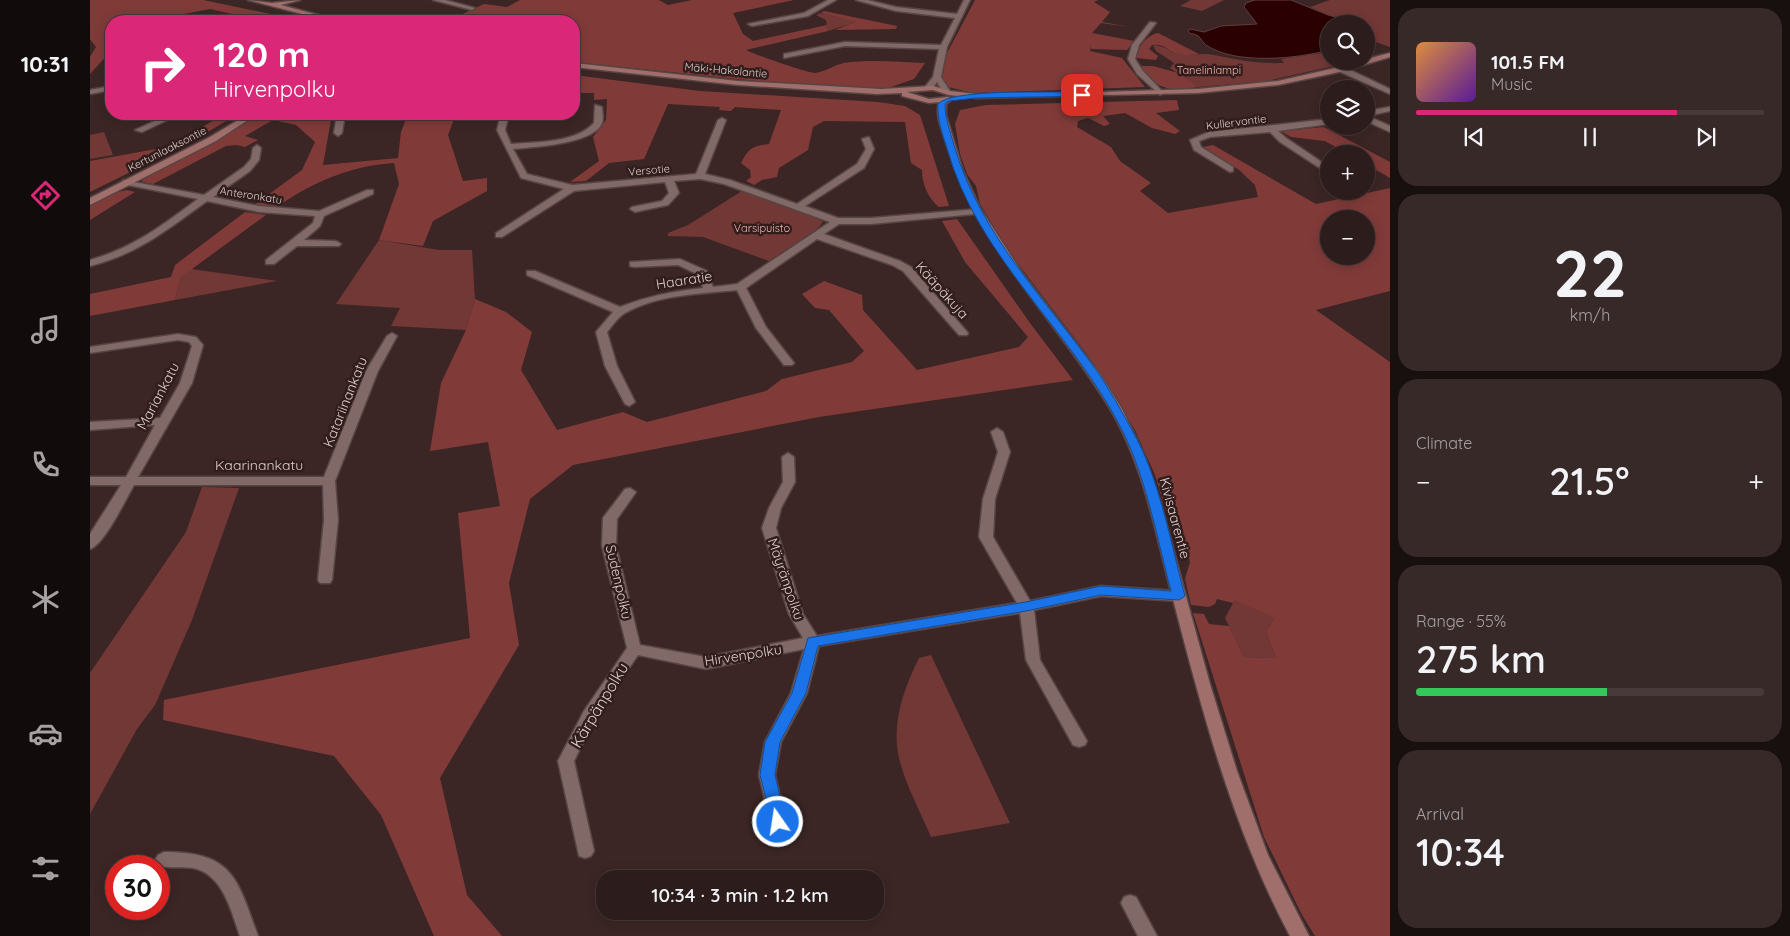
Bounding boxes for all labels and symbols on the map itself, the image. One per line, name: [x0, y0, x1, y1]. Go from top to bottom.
street label: Mäki-Hakolantie: [684, 59, 768, 81]
park label: Tanelinlampi: [1177, 63, 1241, 77]
pin: [1061, 74, 1103, 116]
street label: Kullervontie: [1205, 111, 1267, 133]
street label: Kertunlaaksontie: [125, 123, 209, 175]
street label: Versotie: [628, 161, 670, 179]
street label: Anteronkatu: [219, 183, 283, 207]
park label: Varsipuisto: [734, 221, 791, 235]
street label: Kääpäkuja: [911, 258, 973, 322]
street label: Haaratie: [655, 267, 713, 293]
street label: Katariinankatu: [319, 354, 371, 450]
street label: Mariankatu: [133, 359, 183, 433]
street label: Kaarinankatu: [215, 456, 303, 474]
street label: Kivisaarentie: [1156, 475, 1195, 561]
street label: Mäyränpolku: [764, 536, 808, 622]
street label: Sudenpolku: [602, 543, 636, 621]
street label: Hirvenpolku: [703, 640, 783, 670]
street label: Kärpänpolku: [566, 659, 632, 751]
position arrow: [751, 795, 803, 847]
speed limit sign: 30: [105, 855, 170, 920]

